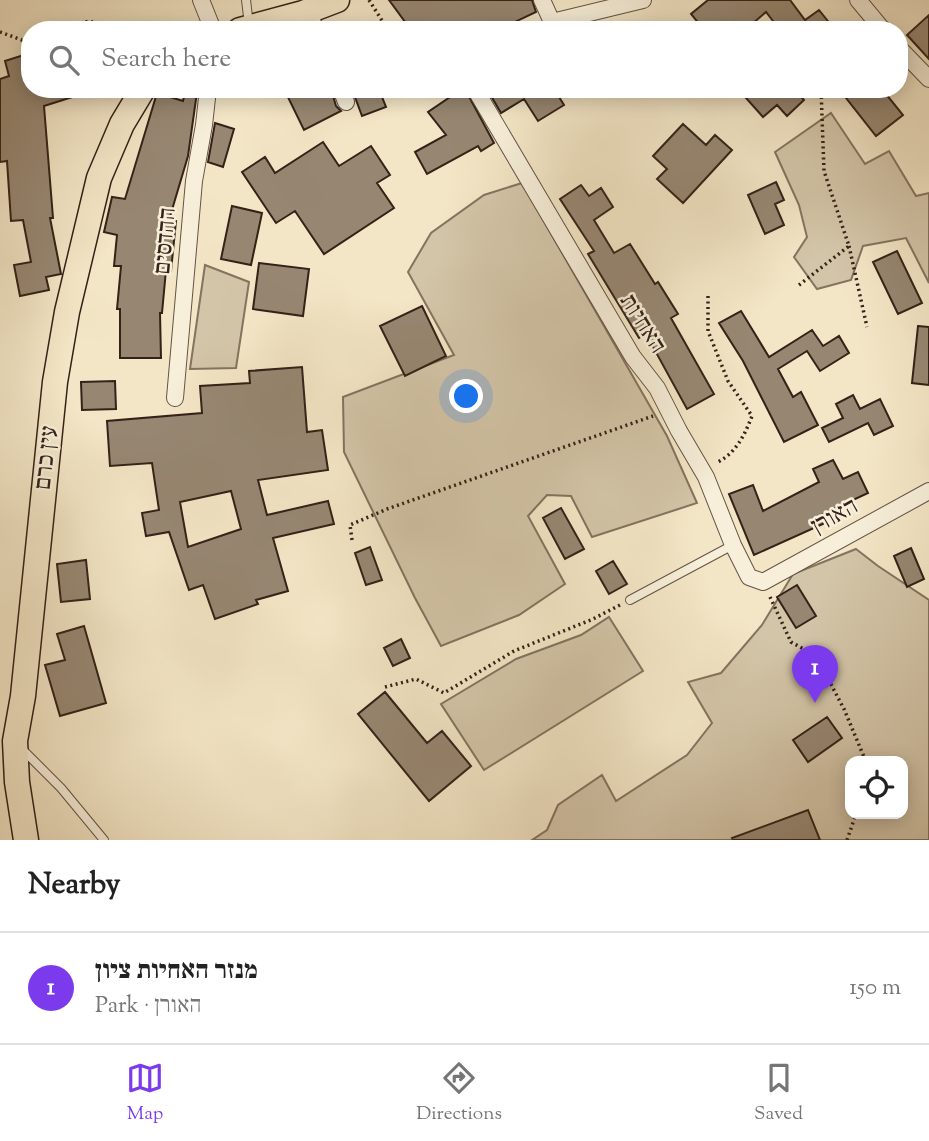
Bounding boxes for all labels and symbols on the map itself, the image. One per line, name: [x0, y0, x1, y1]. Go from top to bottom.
street label: ההדסים: [146, 206, 186, 276]
street label: האחיות: [610, 287, 674, 361]
your location: [449, 379, 483, 413]
street label: עין כרם: [27, 424, 67, 492]
street label: האורן: [805, 490, 865, 544]
pin: 1: [792, 645, 838, 703]

